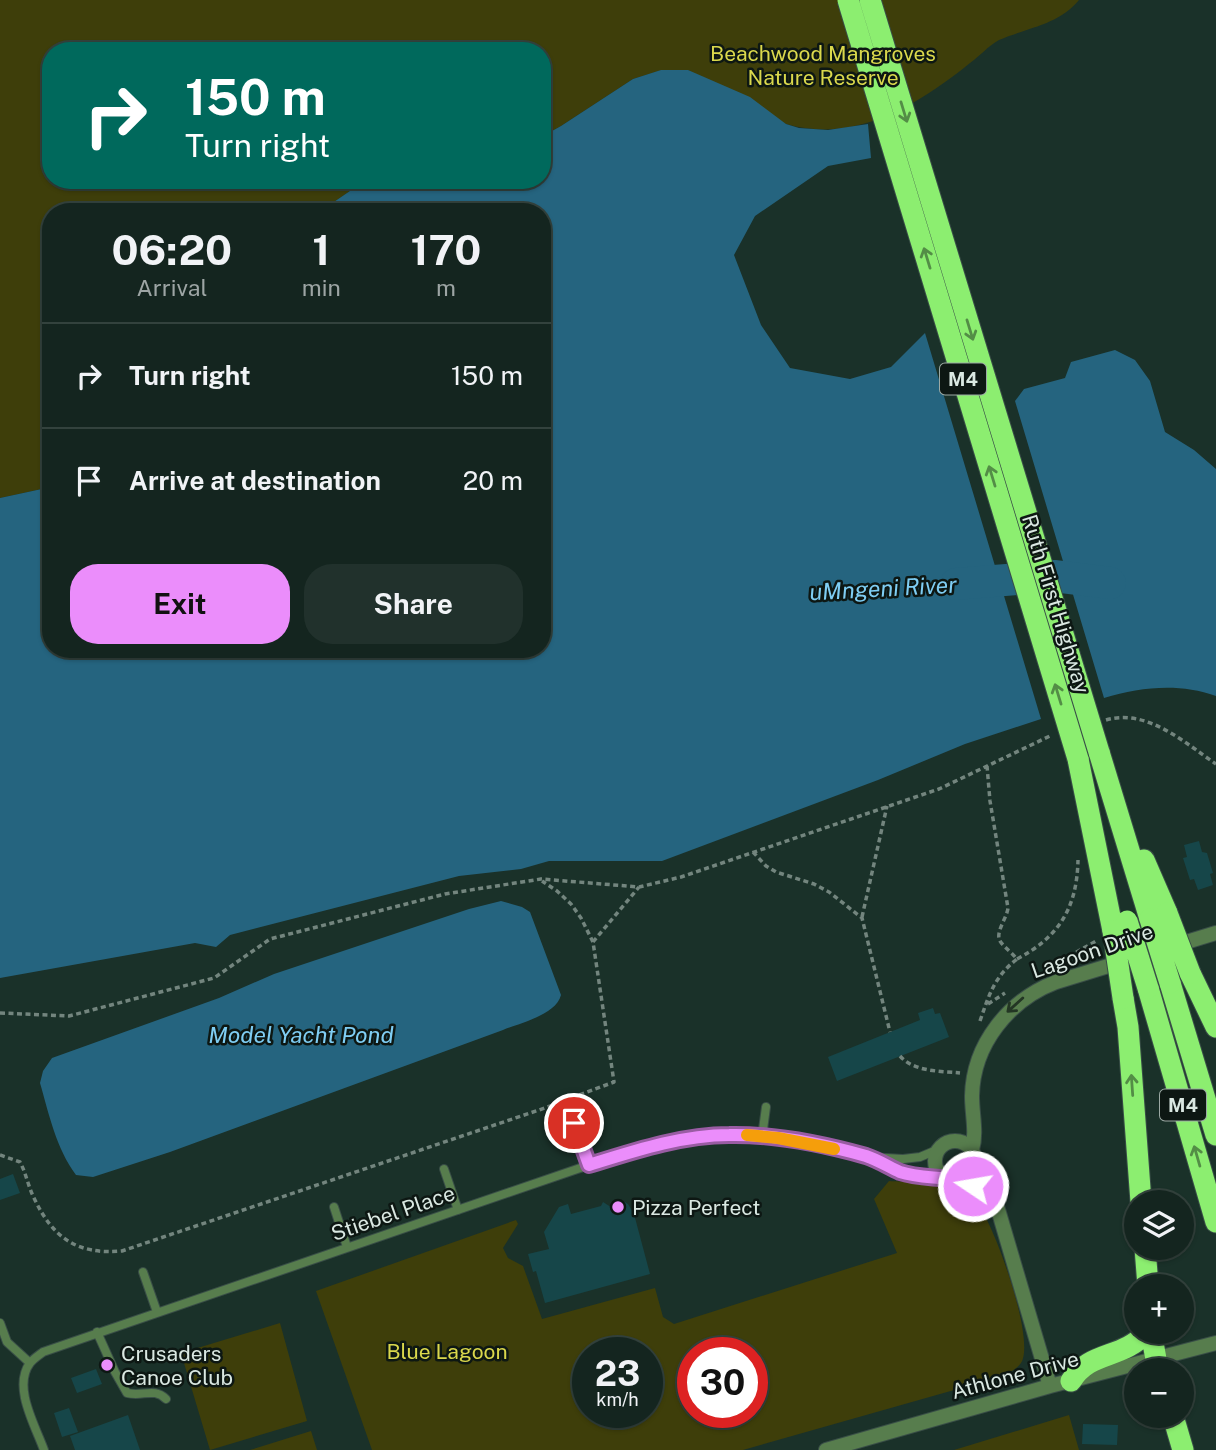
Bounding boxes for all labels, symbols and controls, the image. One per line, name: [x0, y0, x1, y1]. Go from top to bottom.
park label: Beachwood Mangroves Nature Reserve: [710, 41, 936, 90]
text: 150 m: [185, 68, 326, 126]
icon: right: [70, 70, 161, 161]
one-way arrow: [899, 101, 912, 123]
text: Turn right: [185, 127, 330, 164]
text: 06:20: [112, 225, 232, 274]
text: 1: [312, 225, 330, 274]
text: 170: [410, 225, 481, 274]
one-way arrow: [919, 247, 932, 269]
text: Arrival: [136, 274, 207, 301]
text: min: [302, 274, 341, 301]
text: m: [436, 274, 456, 301]
one-way arrow: [965, 319, 978, 341]
icon: right: [70, 357, 108, 395]
text: Turn right: [129, 360, 251, 391]
text: 150 m: [451, 360, 523, 391]
road number: M4: [940, 364, 986, 394]
icon: arrive: [70, 462, 108, 500]
text: Arrive at destination: [129, 465, 381, 496]
text: 20 m: [463, 465, 523, 496]
one-way arrow: [985, 465, 998, 487]
street label: Ruth First Highway: [1017, 511, 1095, 697]
button: Exit: [70, 564, 290, 644]
button: Share: [304, 564, 523, 644]
water label: uMngeni River: [809, 571, 958, 605]
one-way arrow: [1050, 683, 1063, 705]
street label: Lagoon Drive: [1028, 918, 1156, 984]
one-way arrow: [1007, 997, 1024, 1014]
water label: Model Yacht Pond: [208, 1021, 394, 1048]
one-way arrow: [1125, 1075, 1138, 1097]
road number: M4: [1160, 1090, 1206, 1120]
pin: [544, 1093, 604, 1153]
icon: arrive: [555, 1104, 593, 1142]
one-way arrow: [1190, 1145, 1203, 1167]
position arrow: [936, 1149, 1010, 1223]
street label: Stiebel Place: [328, 1180, 458, 1246]
map controls: [1124, 1190, 1194, 1428]
button: layers: [1124, 1190, 1194, 1260]
place label: Pizza Perfect: [632, 1195, 760, 1220]
marker: Pizza Perfect: [610, 1199, 626, 1215]
button: +: [1124, 1274, 1194, 1344]
speed limit sign: 30: [677, 1337, 768, 1428]
park label: Blue Lagoon: [386, 1339, 508, 1364]
place label: Crusaders Canoe Club: [121, 1341, 233, 1390]
street label: Athlone Drive: [949, 1346, 1081, 1404]
text: 23: [595, 1353, 640, 1394]
marker: Crusaders Canoe Club: [99, 1357, 115, 1373]
button: −: [1124, 1358, 1194, 1428]
text: km/h: [596, 1389, 639, 1410]

